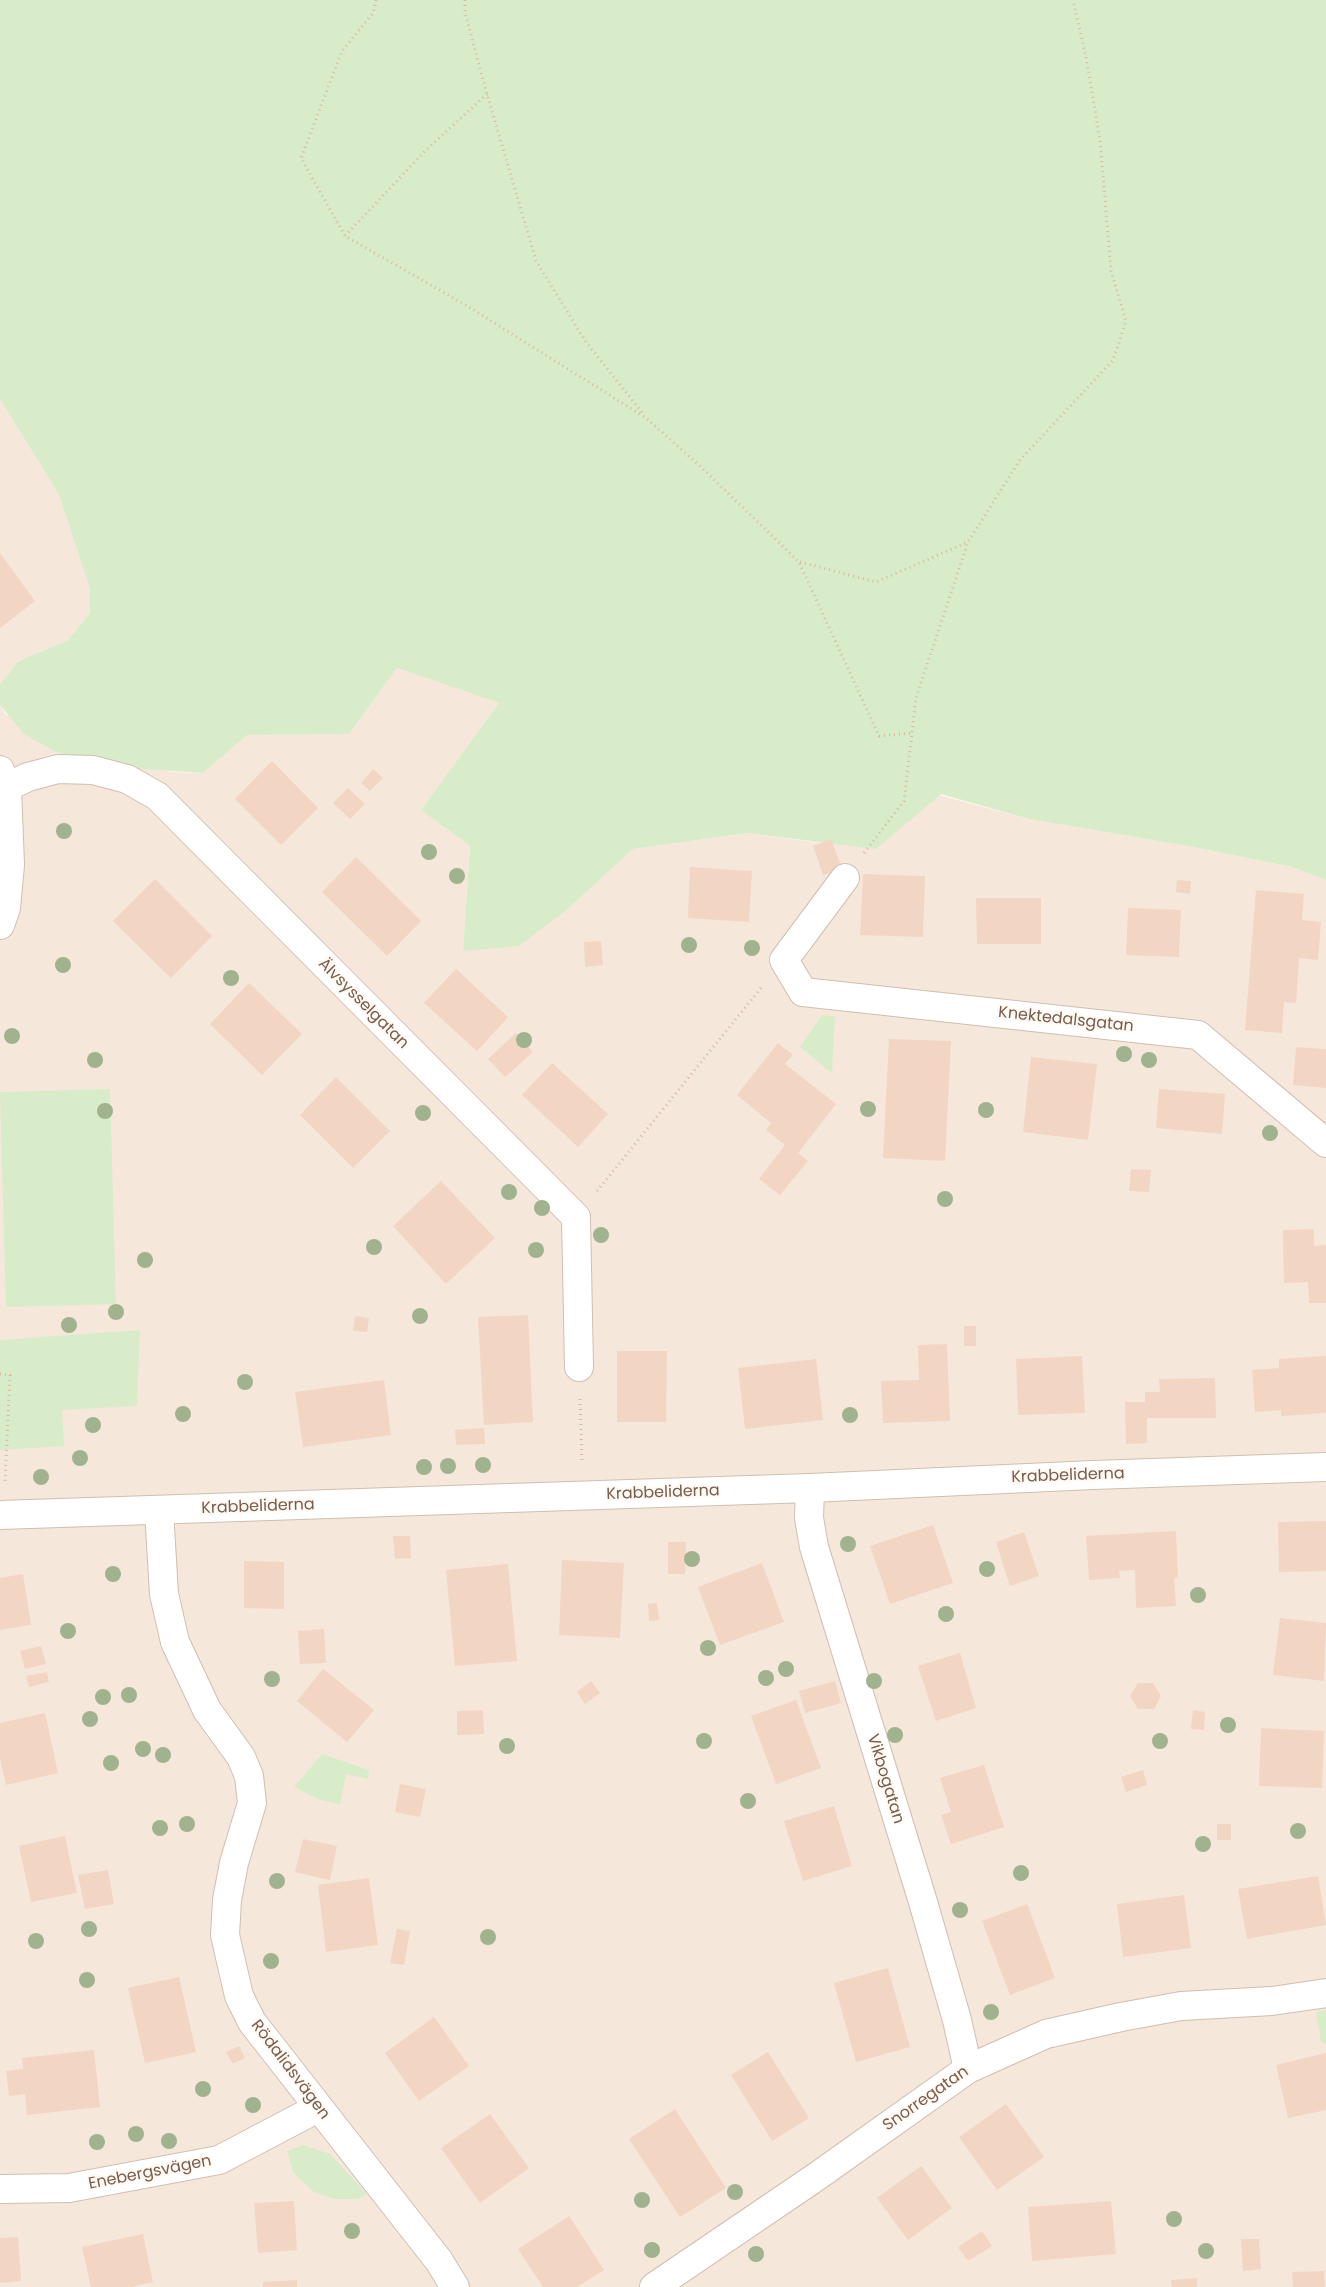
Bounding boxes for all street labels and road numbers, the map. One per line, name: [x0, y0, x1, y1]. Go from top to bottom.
street label: Älvsysselgatan: [314, 955, 412, 1053]
street label: Knektedalsgatan: [997, 1003, 1135, 1037]
street label: Krabbeliderna: [1011, 1464, 1125, 1488]
street label: Krabbeliderna: [606, 1481, 720, 1505]
street label: Krabbeliderna: [201, 1495, 315, 1519]
street label: Vikbogatan: [862, 1732, 908, 1826]
street label: Rödalidsvägen: [246, 2017, 334, 2123]
street label: Snorregatan: [879, 2062, 973, 2136]
street label: Enebergsvägen: [87, 2152, 213, 2194]

